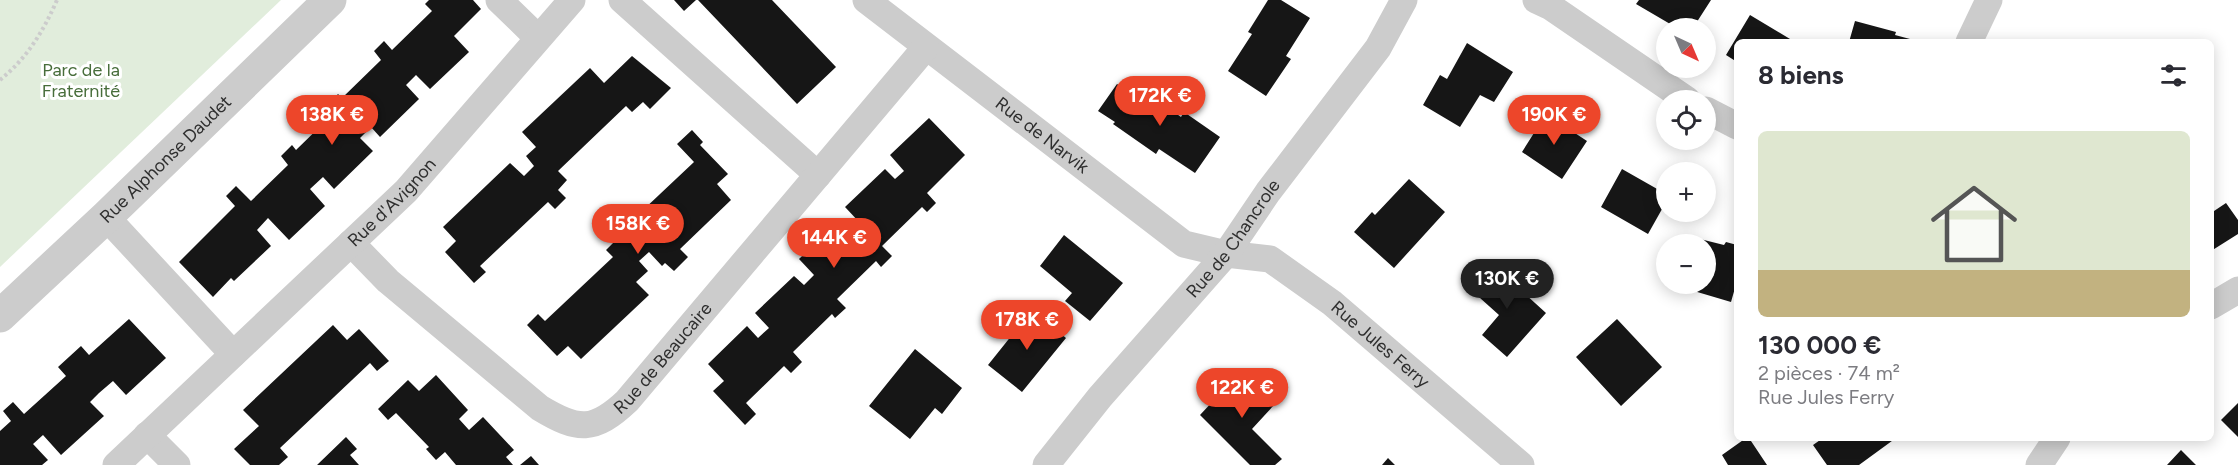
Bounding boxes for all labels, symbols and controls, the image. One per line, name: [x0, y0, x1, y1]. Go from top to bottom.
north arrow: [1656, 18, 1716, 78]
map controls: [1656, 18, 1716, 294]
park label: Parc de la Fraternité: [42, 59, 120, 102]
text: 8 biens: [1758, 59, 1844, 91]
icon: filters: [2157, 59, 2190, 92]
pin: 172K €: [1111, 76, 1209, 127]
text: 172K €: [1128, 83, 1192, 107]
button: locate: [1656, 90, 1716, 150]
street label: Rue Alphonse Daudet: [95, 91, 236, 228]
street label: Rue de Narvik: [991, 92, 1093, 178]
pin: 138K €: [283, 95, 381, 146]
pin: 190K €: [1505, 95, 1603, 146]
text: 138K €: [300, 102, 364, 126]
text: 190K €: [1522, 102, 1586, 126]
street label: Rue d'Avignon: [343, 153, 441, 251]
button: +: [1656, 162, 1716, 222]
icon: home: [1920, 170, 2028, 278]
street label: Rue de Chancrole: [1181, 175, 1285, 302]
pin: 158K €: [589, 204, 687, 255]
text: 158K €: [606, 211, 670, 235]
pin: 144K €: [785, 218, 883, 269]
text: 144K €: [801, 225, 867, 249]
button: −: [1656, 234, 1716, 294]
pin: 130K €: [1458, 259, 1556, 310]
text: 130K €: [1475, 266, 1539, 290]
street label: Rue Jules Ferry: [1327, 296, 1435, 393]
street label: Rue de Beaucaire: [609, 298, 717, 419]
pin: 178K €: [978, 300, 1076, 351]
text: 178K €: [995, 307, 1059, 331]
text: 130 000 €: [1758, 329, 1881, 361]
text: 2 pièces · 74 m²: [1758, 361, 1900, 385]
pin: 122K €: [1193, 368, 1291, 419]
text: 122K €: [1210, 375, 1274, 399]
text: Rue Jules Ferry: [1758, 385, 1894, 409]

